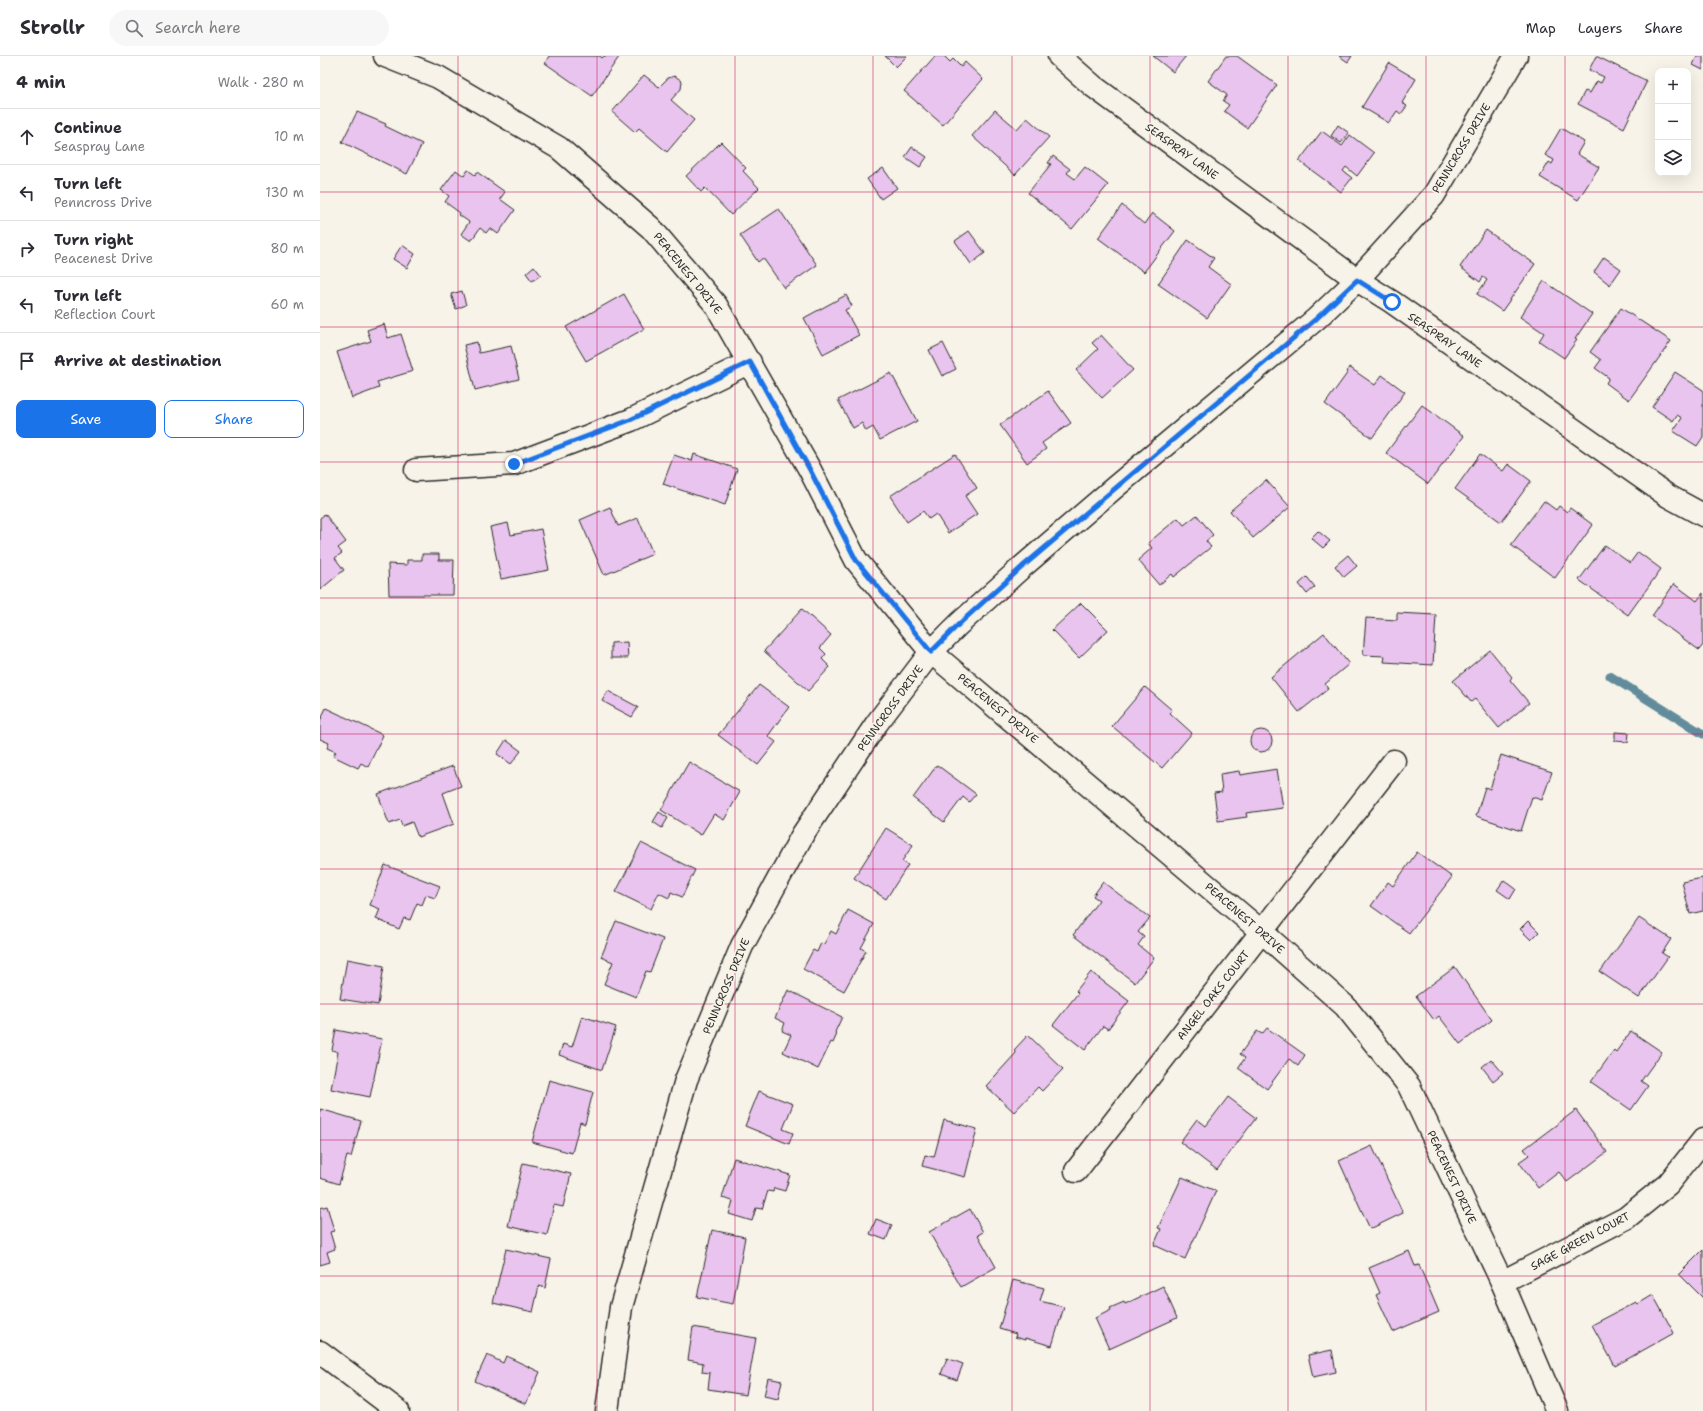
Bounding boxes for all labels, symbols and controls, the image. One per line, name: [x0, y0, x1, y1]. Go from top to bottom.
search box: [109, 10, 389, 46]
text: Strollr: [20, 15, 85, 40]
icon: search: [123, 17, 145, 39]
text: Search here: [155, 18, 241, 38]
text: Map: [1526, 19, 1556, 37]
text: Layers: [1578, 19, 1622, 37]
text: Share: [1644, 19, 1683, 37]
map controls: [1655, 68, 1691, 176]
button: +: [1655, 68, 1691, 104]
text: 4 min: [16, 71, 66, 93]
text: Walk · 280 m: [218, 74, 304, 91]
street label: PENNCROSS DRIVE: [1429, 100, 1494, 196]
button: −: [1655, 104, 1691, 140]
text: Continue: [54, 118, 122, 138]
street label: SEASPRAY LANE: [1142, 120, 1221, 183]
icon: ahead: [16, 126, 38, 148]
text: 10 m: [274, 128, 304, 145]
text: Seaspray Lane: [54, 138, 145, 155]
button: layers: [1655, 140, 1691, 176]
text: Turn left: [54, 174, 122, 194]
icon: left: [16, 182, 38, 204]
text: 130 m: [266, 184, 304, 201]
text: Penncross Drive: [54, 194, 152, 211]
street label: PEACENEST DRIVE: [650, 229, 725, 317]
text: Turn right: [54, 230, 134, 250]
icon: right: [16, 238, 38, 260]
text: 80 m: [270, 240, 304, 257]
text: Peacenest Drive: [54, 250, 153, 267]
text: Turn left: [54, 286, 122, 306]
route start: [1383, 293, 1401, 311]
icon: left: [16, 294, 38, 316]
text: 60 m: [271, 296, 304, 313]
text: Reflection Court: [54, 306, 155, 323]
street label: SEASPRAY LANE: [1405, 309, 1485, 372]
icon: arrive: [16, 350, 38, 372]
text: Arrive at destination: [54, 351, 222, 371]
button: Save: [16, 400, 156, 438]
button: Share: [164, 400, 304, 438]
route end: [505, 455, 523, 473]
street label: PENNCROSS DRIVE: [854, 662, 927, 754]
street label: PEACENEST DRIVE: [954, 670, 1041, 747]
street label: PEACENEST DRIVE: [1202, 880, 1288, 957]
street label: PENNCROSS DRIVE: [699, 936, 753, 1036]
street label: ANGEL OAKS COURT: [1174, 947, 1253, 1043]
street label: PEACENEST DRIVE: [1423, 1128, 1480, 1226]
street label: SAGE GREEN COURT: [1528, 1209, 1633, 1274]

